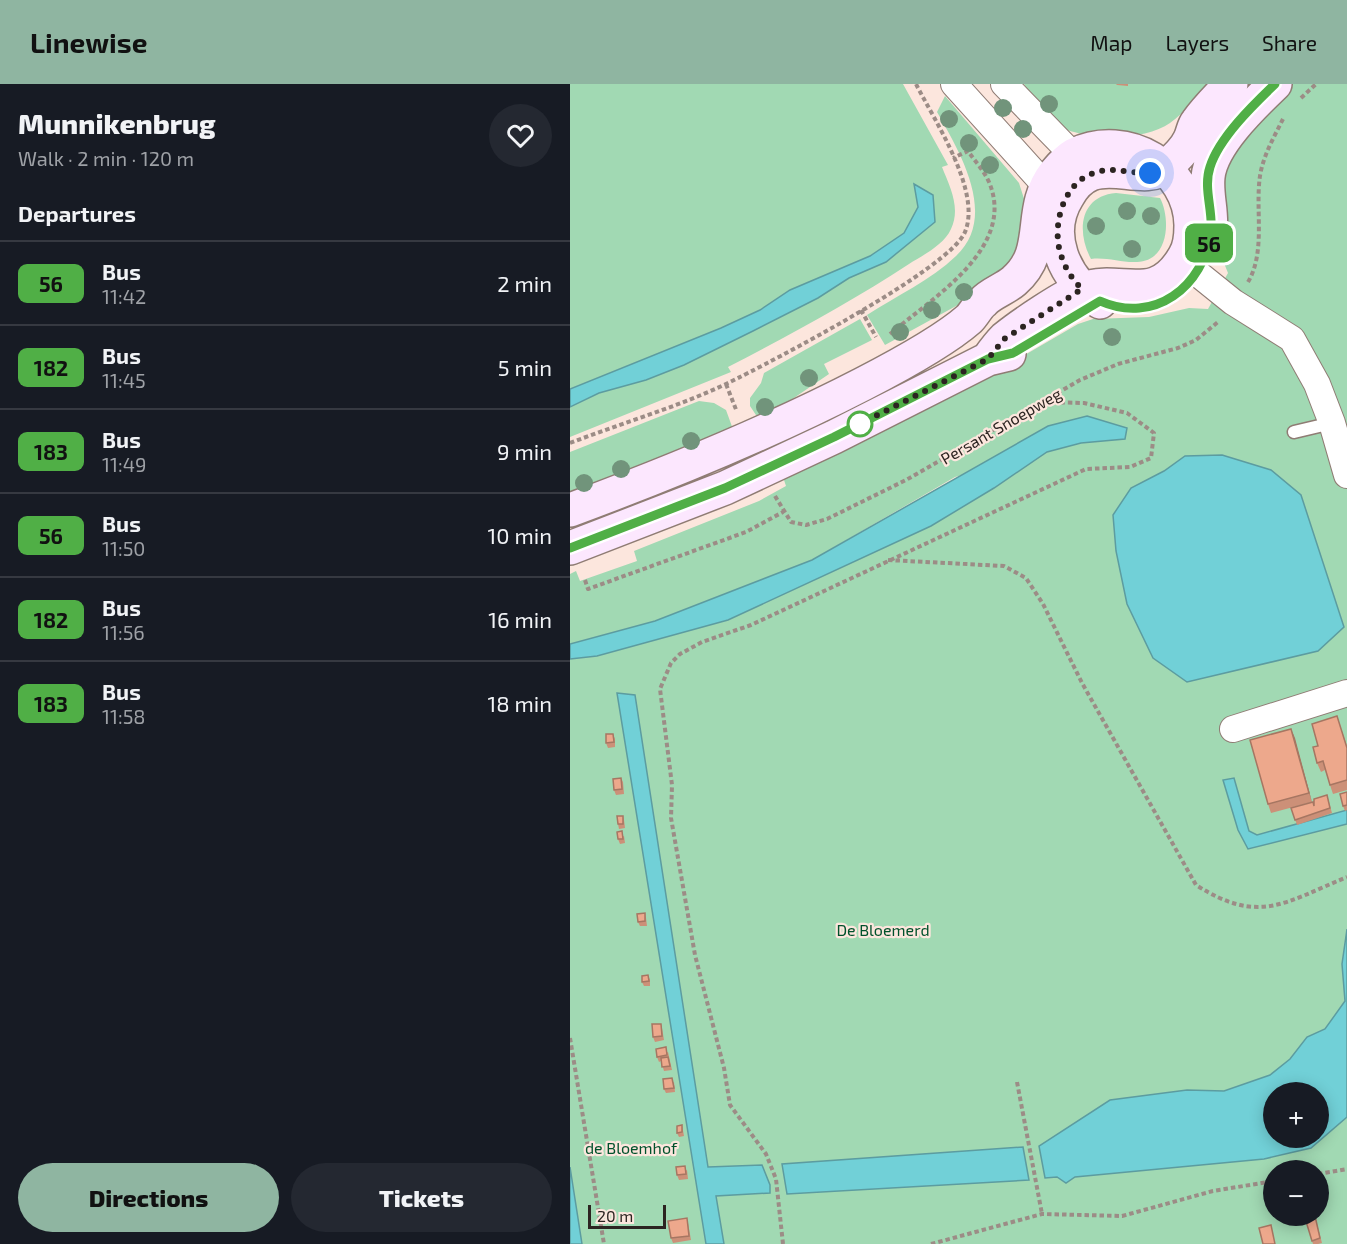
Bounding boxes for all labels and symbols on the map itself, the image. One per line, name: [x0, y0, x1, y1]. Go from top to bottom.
your location: [1135, 158, 1165, 188]
line badge: 56: [1182, 224, 1236, 262]
street label: Persant Snoepweg: [937, 383, 1064, 468]
unlabelled marker: [847, 411, 873, 437]
park label: De Bloemerd: [836, 920, 930, 939]
park label: de Bloemhof: [585, 1138, 678, 1157]
scale bar: [588, 1202, 666, 1230]

